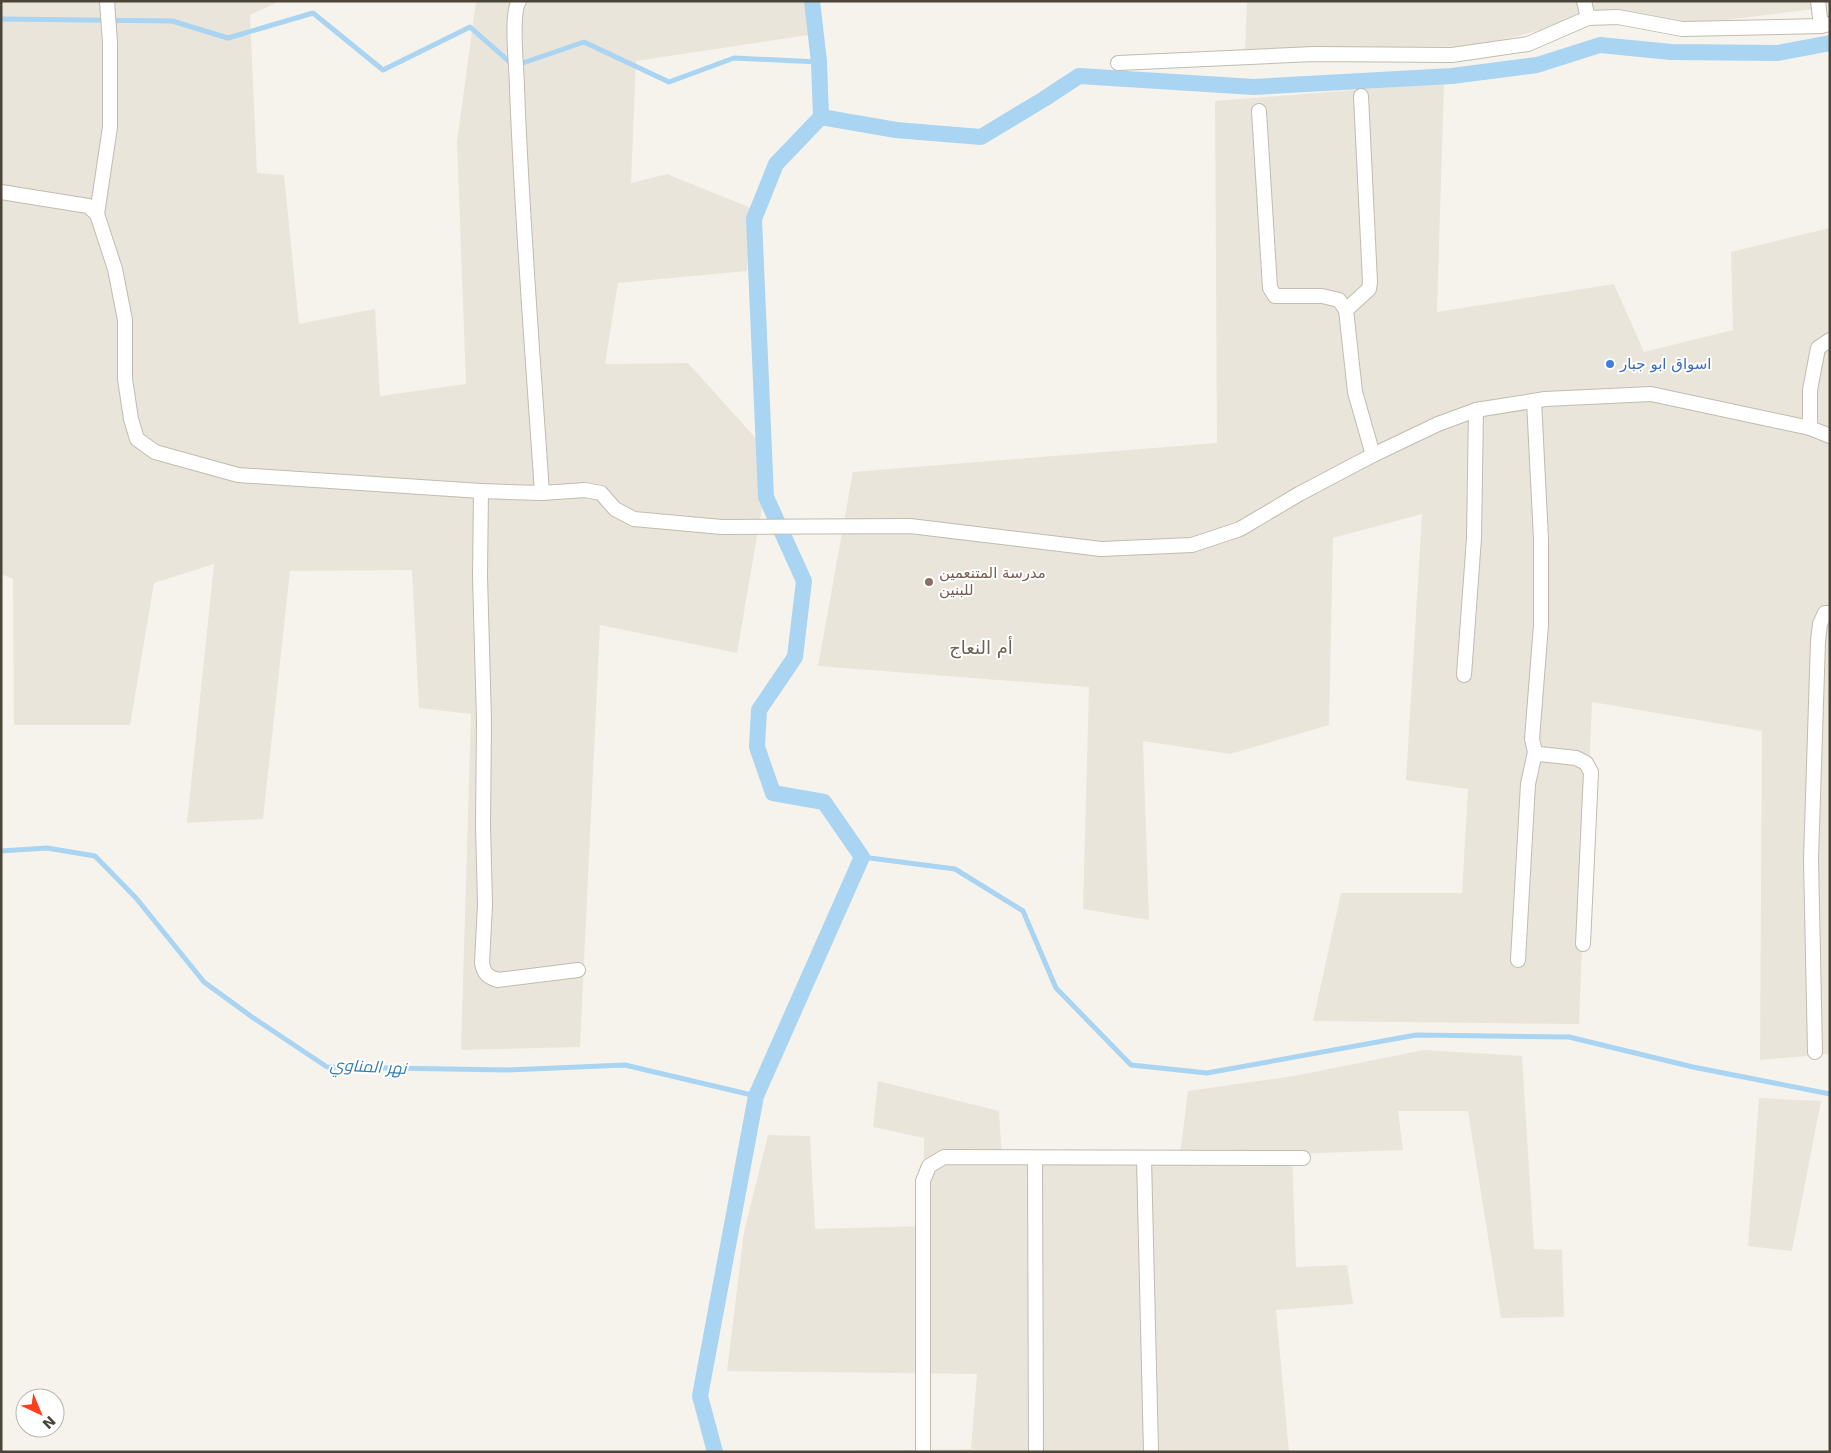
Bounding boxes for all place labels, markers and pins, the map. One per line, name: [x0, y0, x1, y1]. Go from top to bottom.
place label: اسواق ابو جبار: [1619, 355, 1712, 373]
marker: اسواق ابو جبار: [1604, 358, 1616, 370]
place label: مدرسة المتنعمين للبنين: [939, 564, 1046, 599]
marker: مدرسة المتنعمين للبنين: [923, 576, 935, 588]

